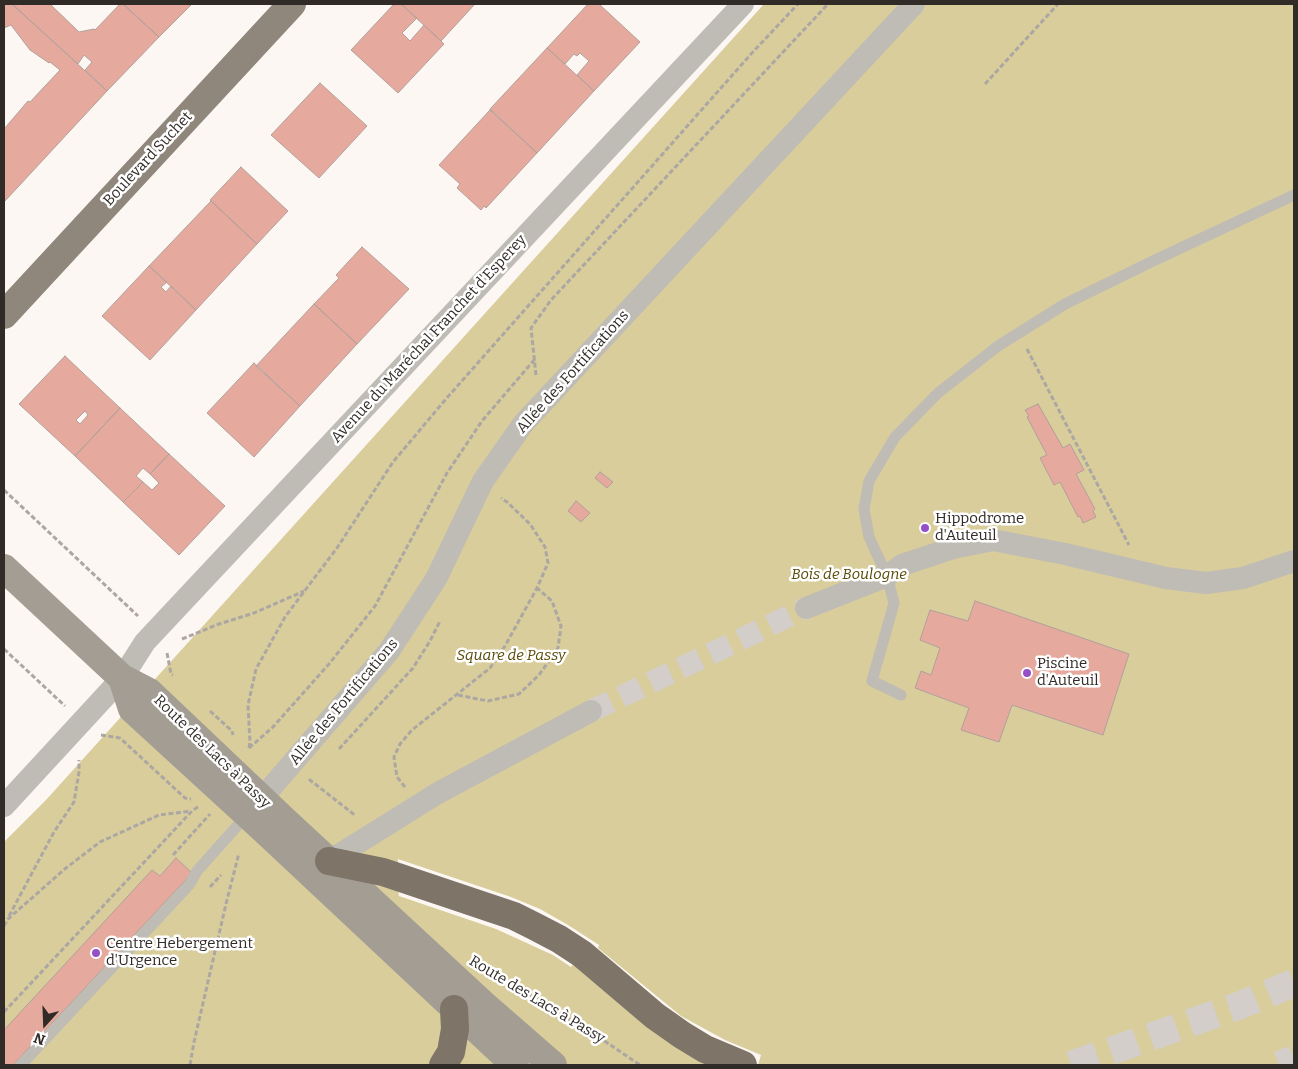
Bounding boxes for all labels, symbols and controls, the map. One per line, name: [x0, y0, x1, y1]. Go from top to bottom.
street label: Boulevard Suchet: [100, 108, 196, 210]
street label: Avenue du Maréchal Franchet d'Esperey: [328, 231, 530, 447]
street label: Allée des Fortifications: [513, 307, 633, 437]
place label: Hippodrome d'Auteuil: [935, 510, 1024, 545]
marker: Hippodrome d'Auteuil: [919, 522, 931, 534]
park label: Bois de Boulogne: [791, 566, 907, 584]
street label: Allée des Fortifications: [286, 635, 402, 769]
park label: Square de Passy: [456, 647, 566, 665]
place label: Piscine d'Auteuil: [1037, 655, 1099, 690]
marker: Piscine d'Auteuil: [1021, 667, 1033, 679]
street label: Route des Lacs à Passy: [150, 692, 274, 812]
place label: Centre Hebergement d'Urgence: [106, 935, 253, 970]
marker: Centre Hebergement d'Urgence: [90, 947, 102, 959]
street label: Route des Lacs à Passy: [466, 952, 608, 1048]
north arrow: [20, 999, 70, 1049]
text: N: [32, 1029, 48, 1048]

